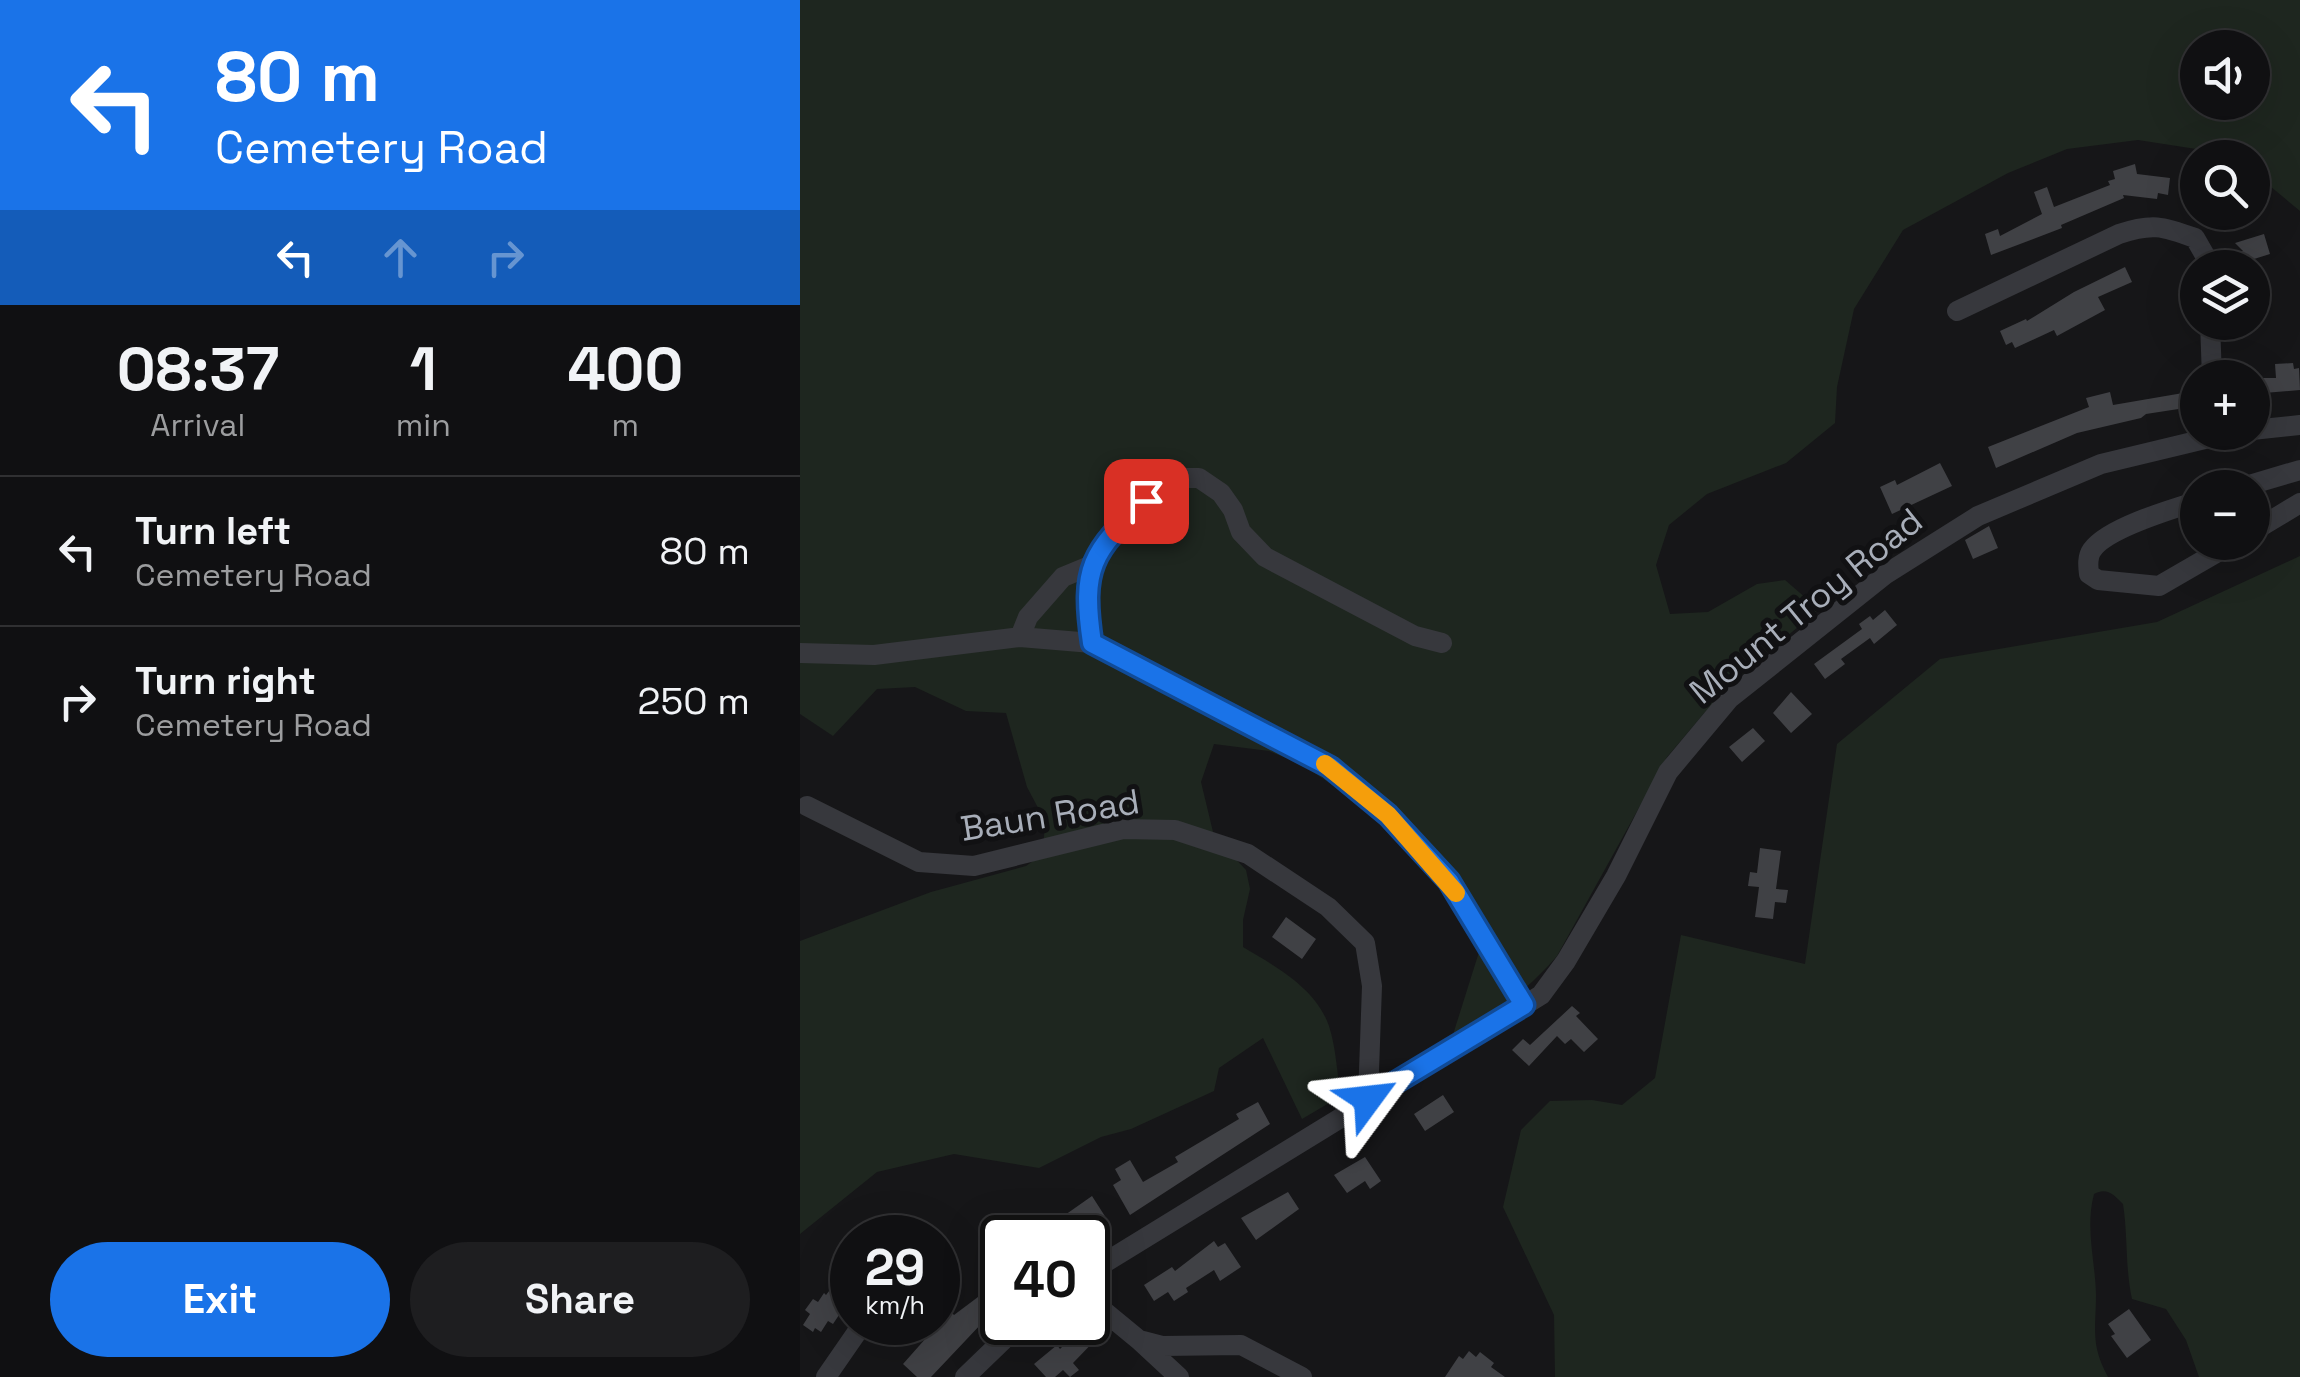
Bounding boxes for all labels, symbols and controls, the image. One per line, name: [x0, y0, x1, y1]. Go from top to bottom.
map controls: [2180, 30, 2270, 560]
button: sound: [2180, 30, 2270, 120]
text: 80 m: [215, 32, 380, 121]
icon: left: [50, 40, 180, 170]
text: Cemetery Road: [215, 119, 548, 176]
button: search: [2180, 140, 2270, 230]
icon: left: [268, 230, 323, 285]
icon: ahead: [373, 230, 428, 285]
icon: right: [478, 230, 533, 285]
button: layers: [2180, 250, 2270, 340]
text: 08:37: [117, 331, 279, 408]
text: 1: [410, 331, 437, 408]
text: 400: [567, 331, 683, 408]
button: +: [2180, 360, 2270, 450]
text: Arrival: [150, 405, 245, 445]
text: min: [396, 405, 451, 445]
text: m: [612, 405, 639, 445]
pin: [1104, 459, 1189, 544]
button: −: [2180, 470, 2270, 560]
icon: arrive: [1119, 474, 1174, 529]
street label: Mount Troy Road: [1681, 499, 1931, 713]
text: Turn left: [135, 507, 291, 555]
icon: left: [50, 524, 105, 579]
text: 80 m: [660, 527, 750, 575]
text: Cemetery Road: [135, 555, 372, 595]
text: Turn right: [135, 657, 316, 705]
icon: right: [50, 674, 105, 729]
text: 250 m: [638, 677, 750, 725]
text: Cemetery Road: [135, 705, 372, 745]
street label: Baun Road: [957, 779, 1143, 851]
position arrow: [1316, 1047, 1420, 1151]
speed limit sign: 40: [980, 1215, 1110, 1345]
text: 29: [865, 1236, 925, 1300]
button: Exit: [50, 1242, 390, 1357]
button: Share: [410, 1242, 750, 1357]
text: km/h: [865, 1289, 925, 1321]

